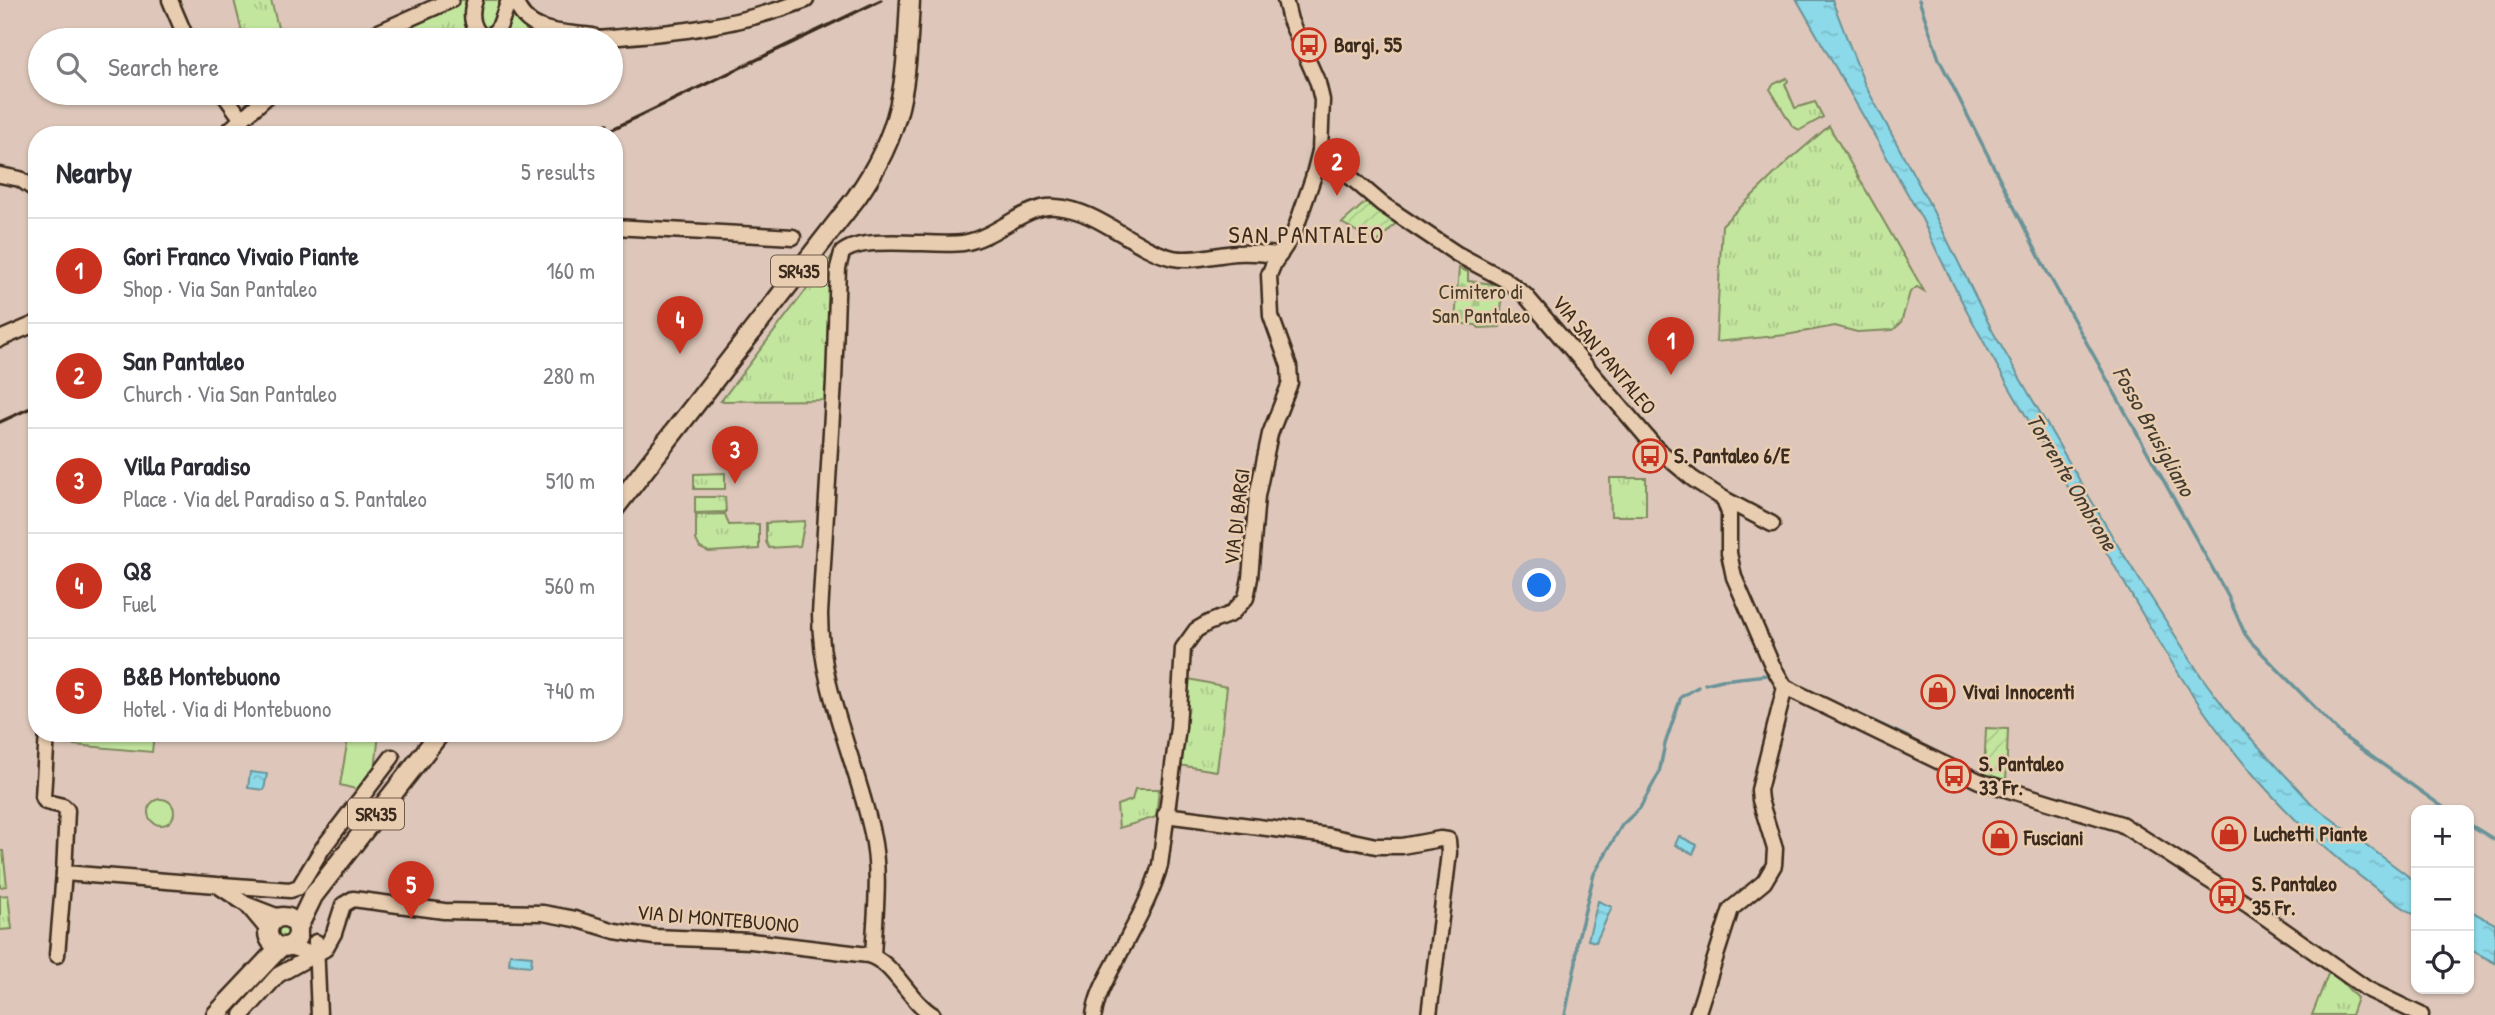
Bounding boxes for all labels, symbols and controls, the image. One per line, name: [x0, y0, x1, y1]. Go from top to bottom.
bus stop icon: Bargi, 55: [1290, 26, 1328, 64]
search box: [28, 28, 623, 105]
place label: Bargi, 55: [1334, 30, 1402, 60]
icon: search: [52, 48, 90, 86]
text: Search here: [108, 49, 219, 84]
pin: 2: [1314, 138, 1360, 196]
text: Nearby: [56, 152, 132, 192]
text: 5 results: [521, 156, 595, 187]
district label: SAN PANTALEO: [1229, 218, 1385, 250]
text: Gori Franco Vivaio Piante: [123, 238, 359, 273]
text: 1: [75, 255, 83, 286]
text: 160 m: [546, 255, 595, 286]
road number: SR435: [771, 256, 827, 286]
text: Shop · Via San Pantaleo: [123, 273, 317, 304]
park label: Cimitero di San Pantaleo: [1432, 277, 1530, 330]
street label: VIA SAN PANTALEO: [1546, 289, 1663, 421]
pin: 4: [657, 296, 703, 354]
pin: 1: [1648, 317, 1694, 375]
text: San Pantaleo: [123, 343, 244, 378]
text: 2: [74, 360, 84, 391]
text: 280 m: [543, 360, 595, 391]
water label: Fosso Brusigliano: [2105, 360, 2204, 503]
text: Church · Via San Pantaleo: [123, 378, 337, 409]
water label: Torrente Ombrone: [2019, 407, 2126, 557]
pin: 3: [712, 426, 758, 484]
bus stop icon: S. Pantaleo 6/E: [1631, 437, 1669, 475]
place label: S. Pantaleo 6/E: [1674, 441, 1791, 470]
text: Villa Paradiso: [123, 448, 250, 483]
text: 3: [74, 465, 84, 496]
text: 510 m: [546, 465, 595, 496]
street label: VIA DI BARGI: [1216, 467, 1257, 567]
text: Place · Via del Paradiso a S. Pantaleo: [123, 483, 427, 514]
text: Q8: [123, 553, 151, 588]
your location: [1522, 568, 1556, 602]
text: 4: [75, 570, 83, 601]
text: 560 m: [545, 570, 595, 601]
text: Fuel: [123, 588, 156, 619]
text: B&B Montebuono: [123, 658, 280, 693]
shop icon: Vivai Innocenti: [1919, 673, 1957, 711]
text: 5: [74, 675, 84, 706]
text: 740 m: [544, 675, 595, 706]
place label: Vivai Innocenti: [1962, 677, 2075, 706]
text: Hotel · Via di Montebuono: [123, 693, 331, 724]
place label: S. Pantaleo 33 Fr.: [1979, 749, 2064, 802]
bus stop icon: S. Pantaleo 33 Fr.: [1935, 757, 1973, 795]
road number: SR435: [348, 799, 404, 830]
map controls: [2411, 805, 2474, 994]
button: +: [2411, 805, 2474, 868]
shop icon: Luchetti Piante: [2210, 815, 2248, 853]
shop icon: Fusciani: [1981, 819, 2019, 857]
place label: Luchetti Piante: [2254, 819, 2368, 848]
place label: Fusciani: [2023, 823, 2084, 852]
pin: 5: [388, 861, 434, 919]
button: −: [2411, 868, 2474, 931]
place label: S. Pantaleo 35 Fr.: [2252, 869, 2337, 922]
bus stop icon: S. Pantaleo 35 Fr.: [2208, 877, 2246, 915]
street label: VIA DI MONTEBUONO: [636, 897, 800, 940]
button: locate: [2411, 931, 2474, 994]

